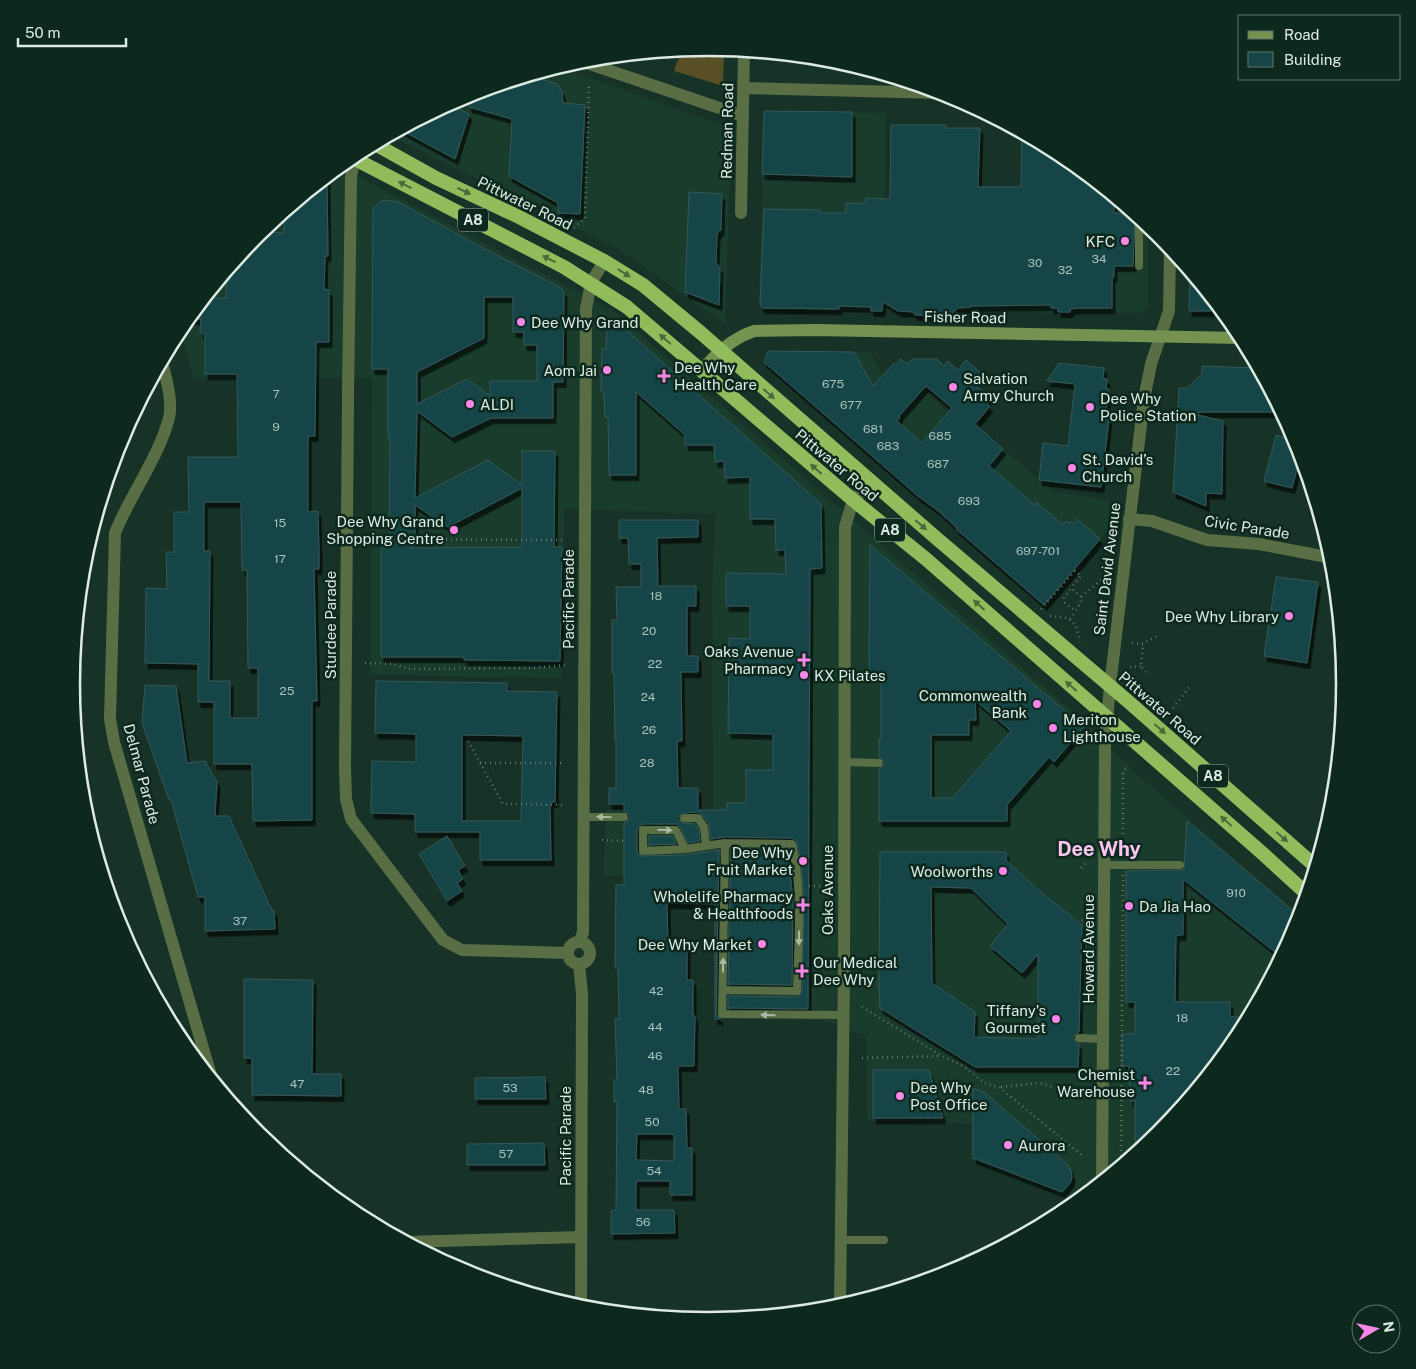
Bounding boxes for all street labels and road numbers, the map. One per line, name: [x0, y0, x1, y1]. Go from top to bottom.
street label: Redman Road: [718, 83, 736, 179]
street label: Pittwater Road: [475, 173, 575, 233]
road number: A8: [458, 208, 488, 232]
street label: Fisher Road: [924, 308, 1006, 326]
street label: Pittwater Road: [792, 425, 882, 505]
street label: Saint David Avenue: [1090, 502, 1124, 636]
street label: Civic Parade: [1203, 512, 1291, 542]
road number: A8: [875, 518, 905, 542]
street label: Pacific Parade: [560, 549, 577, 649]
street label: Sturdee Parade: [322, 571, 339, 679]
street label: Pittwater Road: [1116, 668, 1204, 748]
street label: Delmar Parade: [120, 722, 164, 826]
road number: A8: [1198, 764, 1228, 788]
street label: Oaks Avenue: [819, 845, 836, 935]
street label: Howard Avenue: [1080, 894, 1097, 1004]
street label: Pacific Parade: [557, 1086, 574, 1186]

